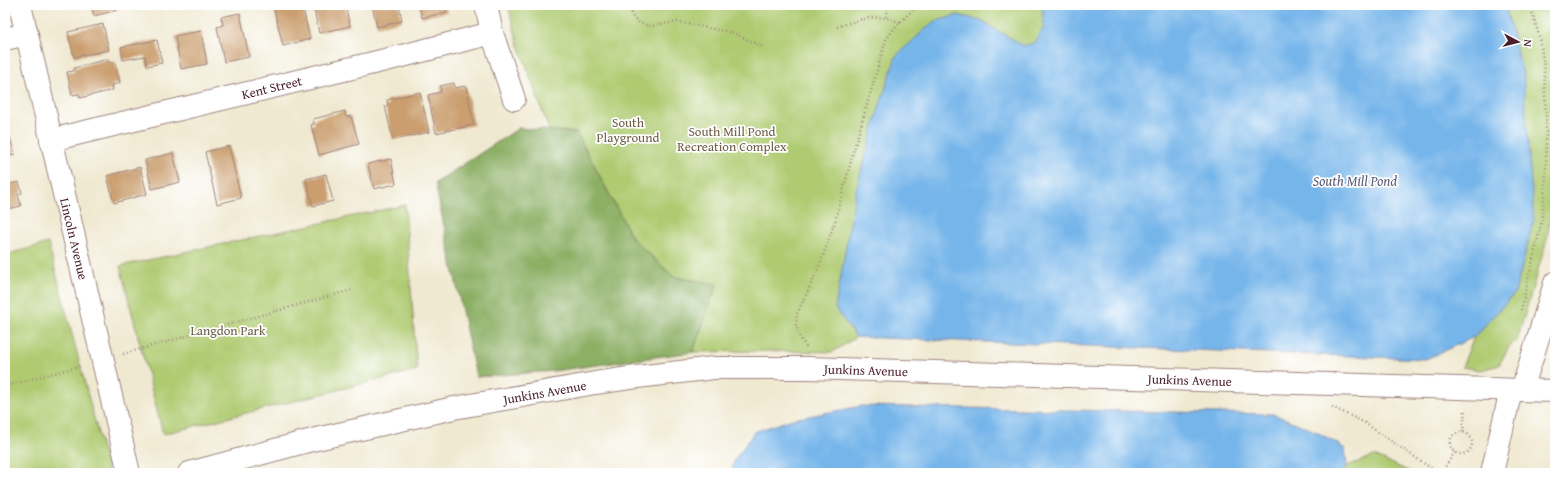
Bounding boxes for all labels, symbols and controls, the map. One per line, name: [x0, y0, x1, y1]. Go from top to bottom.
north arrow: [1498, 22, 1538, 62]
text: N: [1519, 39, 1536, 48]
street label: Kent Street: [240, 71, 304, 104]
park label: South Playground: [597, 113, 659, 147]
park label: South Mill Pond Recreation Complex: [677, 122, 787, 156]
water label: South Mill Pond: [1313, 171, 1397, 191]
street label: Lincoln Avenue: [56, 196, 93, 282]
park label: Langdon Park: [190, 321, 266, 340]
street label: Junkins Avenue: [822, 359, 908, 381]
street label: Junkins Avenue: [1145, 369, 1232, 391]
street label: Junkins Avenue: [500, 375, 588, 409]

